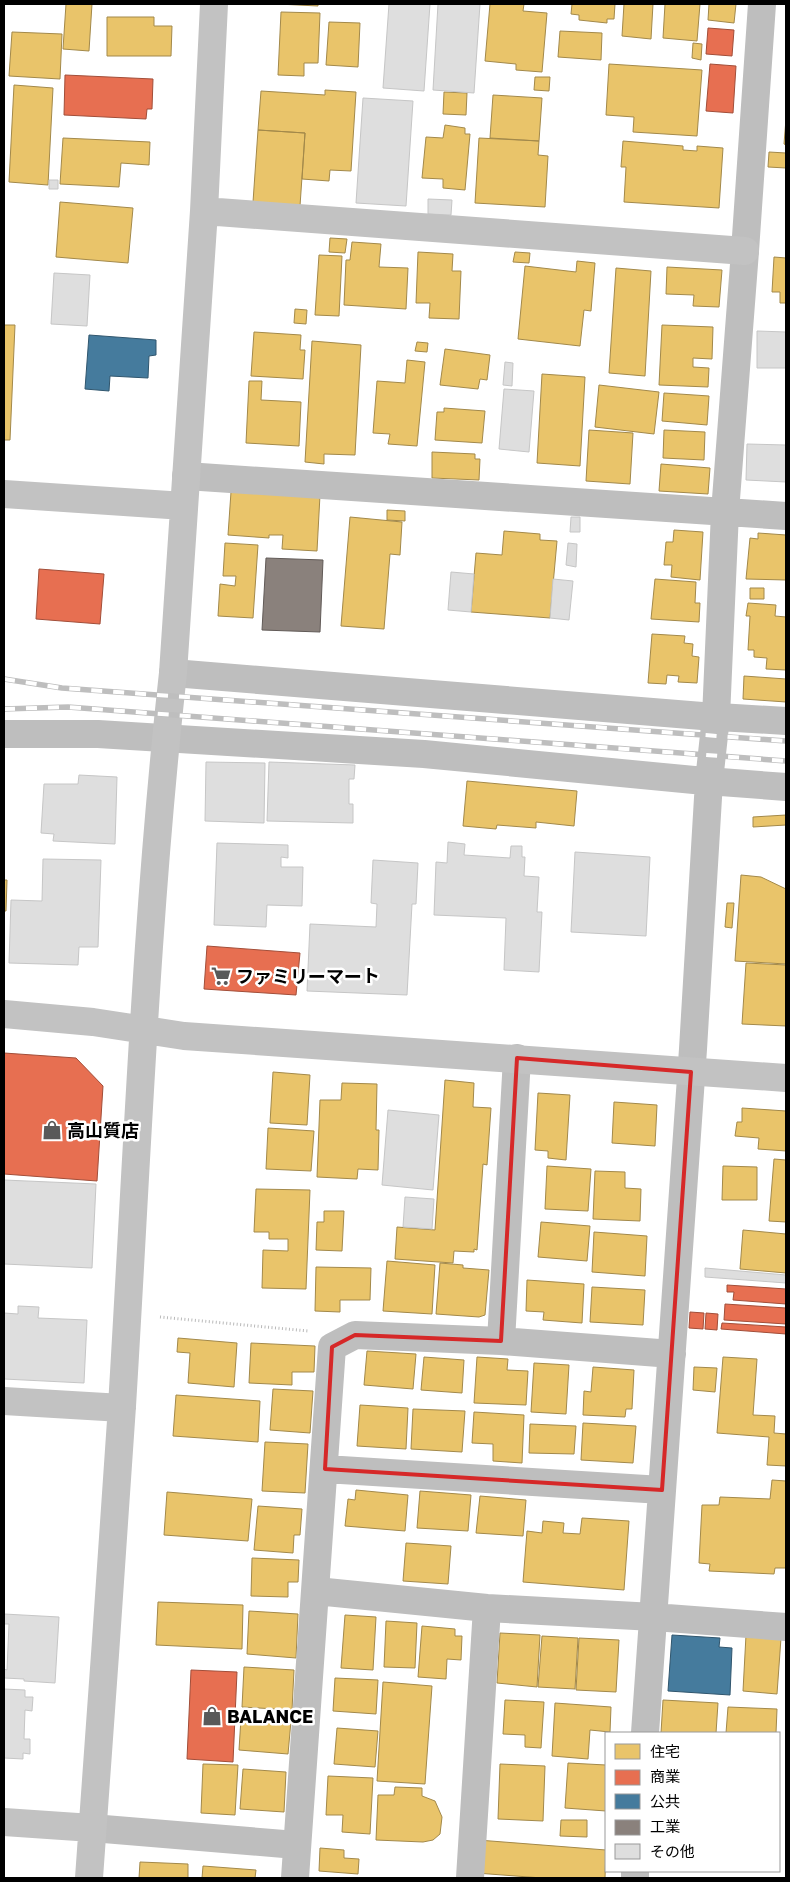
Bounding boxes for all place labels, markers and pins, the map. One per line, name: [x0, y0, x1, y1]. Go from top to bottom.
supermarket icon: ファミリーマート: [210, 965, 232, 987]
place label: ファミリーマート: [236, 965, 380, 987]
shop icon: 高山質店: [41, 1119, 63, 1141]
place label: 高山質店: [67, 1119, 139, 1141]
shop icon: BALANCE: [201, 1705, 223, 1727]
place label: BALANCE: [227, 1705, 313, 1727]

